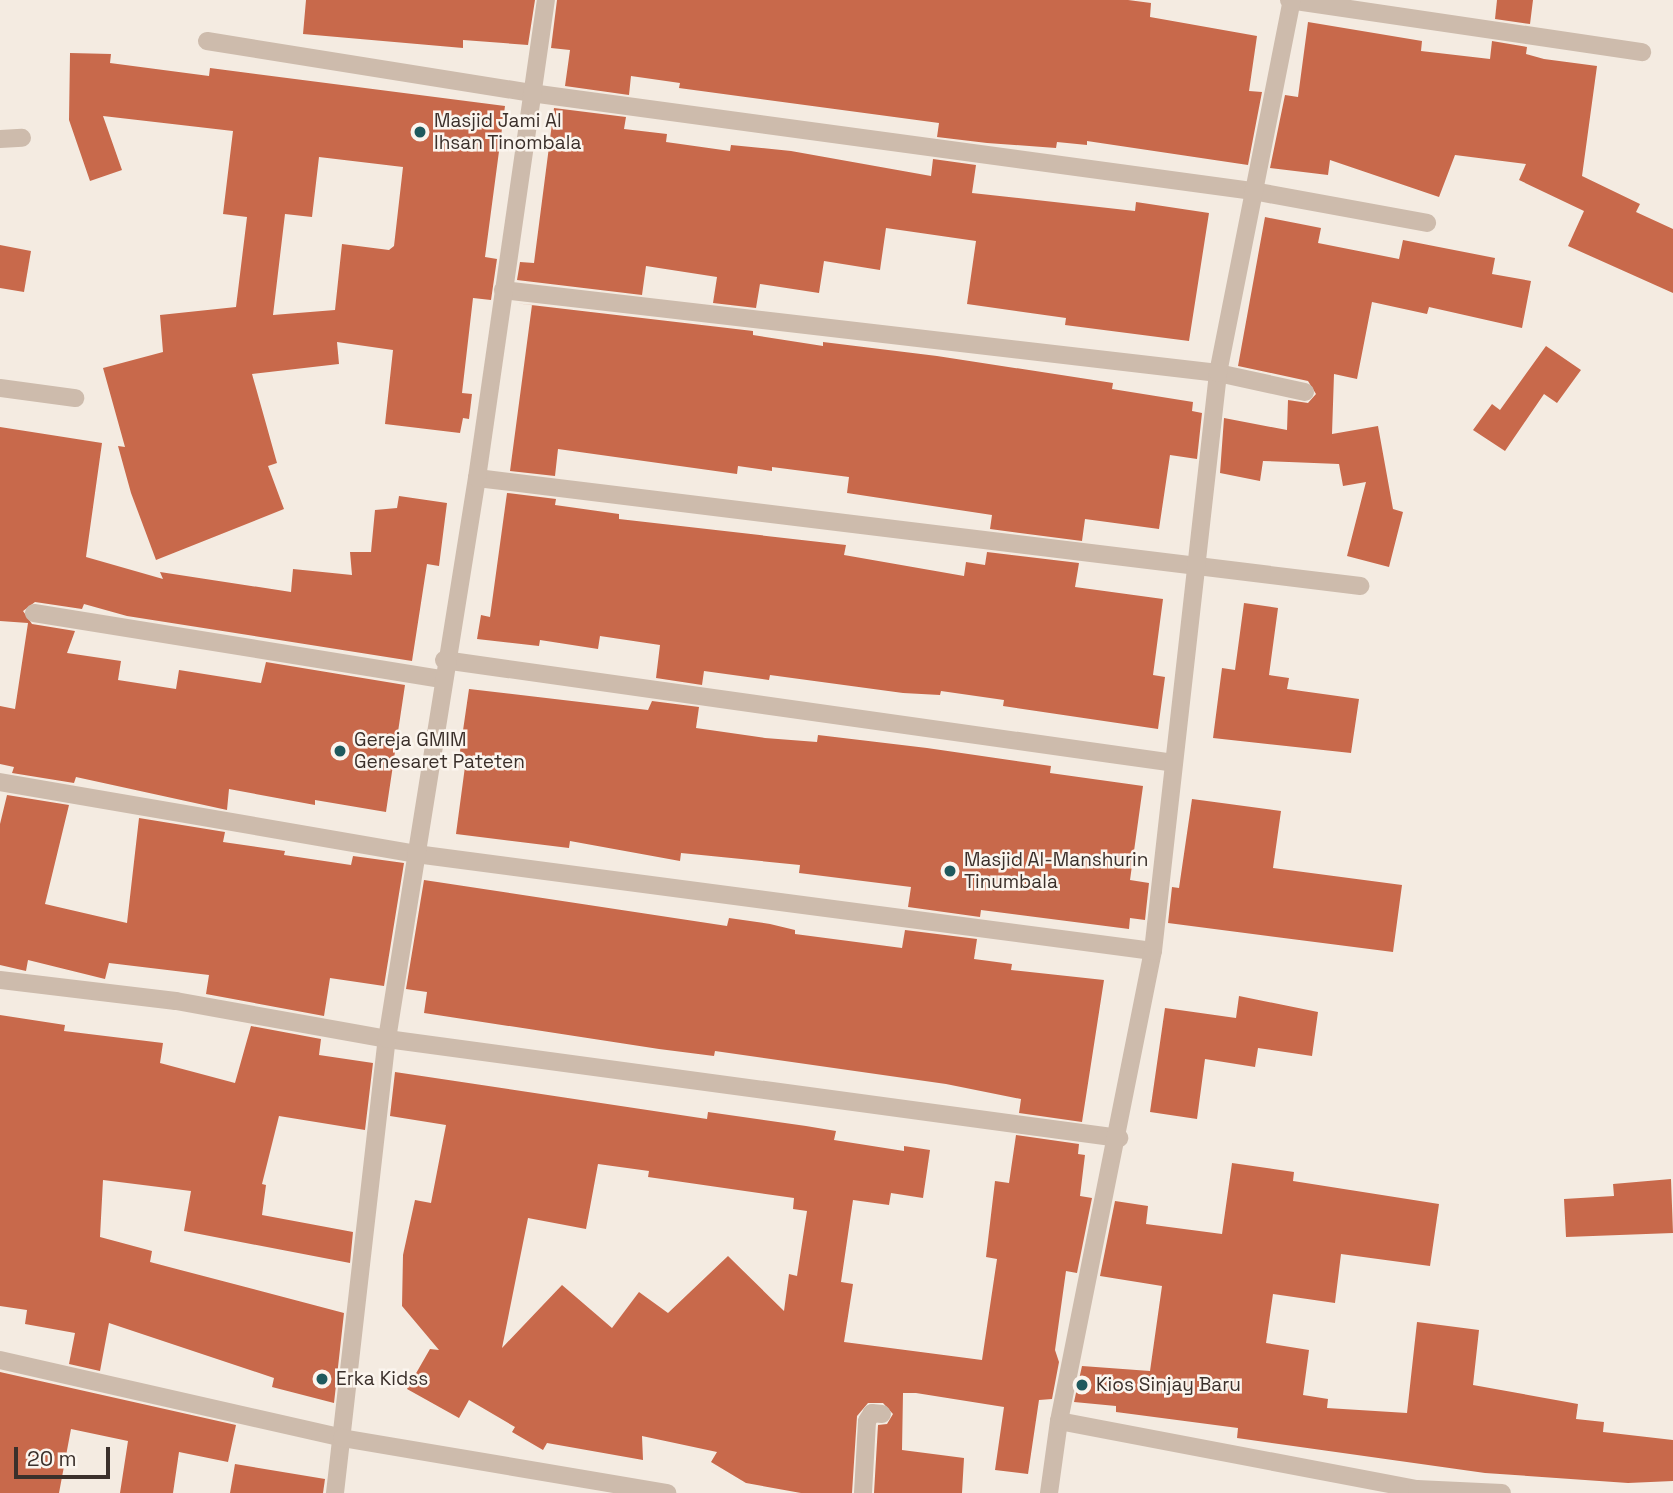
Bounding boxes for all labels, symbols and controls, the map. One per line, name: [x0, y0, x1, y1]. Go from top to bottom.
place label: Masjid Jami Al Ihsan Tinombala: [434, 110, 582, 154]
marker: Masjid Jami Al Ihsan Tinombala: [412, 124, 428, 140]
place label: Gereja GMIM Genesaret Pateten: [354, 729, 525, 773]
marker: Gereja GMIM Genesaret Pateten: [332, 743, 348, 759]
place label: Masjid Al-Manshurin Tinumbala: [964, 849, 1149, 893]
marker: Masjid Al-Manshurin Tinumbala: [942, 863, 958, 879]
place label: Erka Kidss: [336, 1368, 428, 1390]
marker: Erka Kidss: [314, 1371, 330, 1387]
place label: Kios Sinjay Baru: [1096, 1374, 1241, 1396]
marker: Kios Sinjay Baru: [1074, 1377, 1090, 1393]
scale bar: [18, 1434, 114, 1478]
text: 20 m: [27, 1445, 77, 1472]

